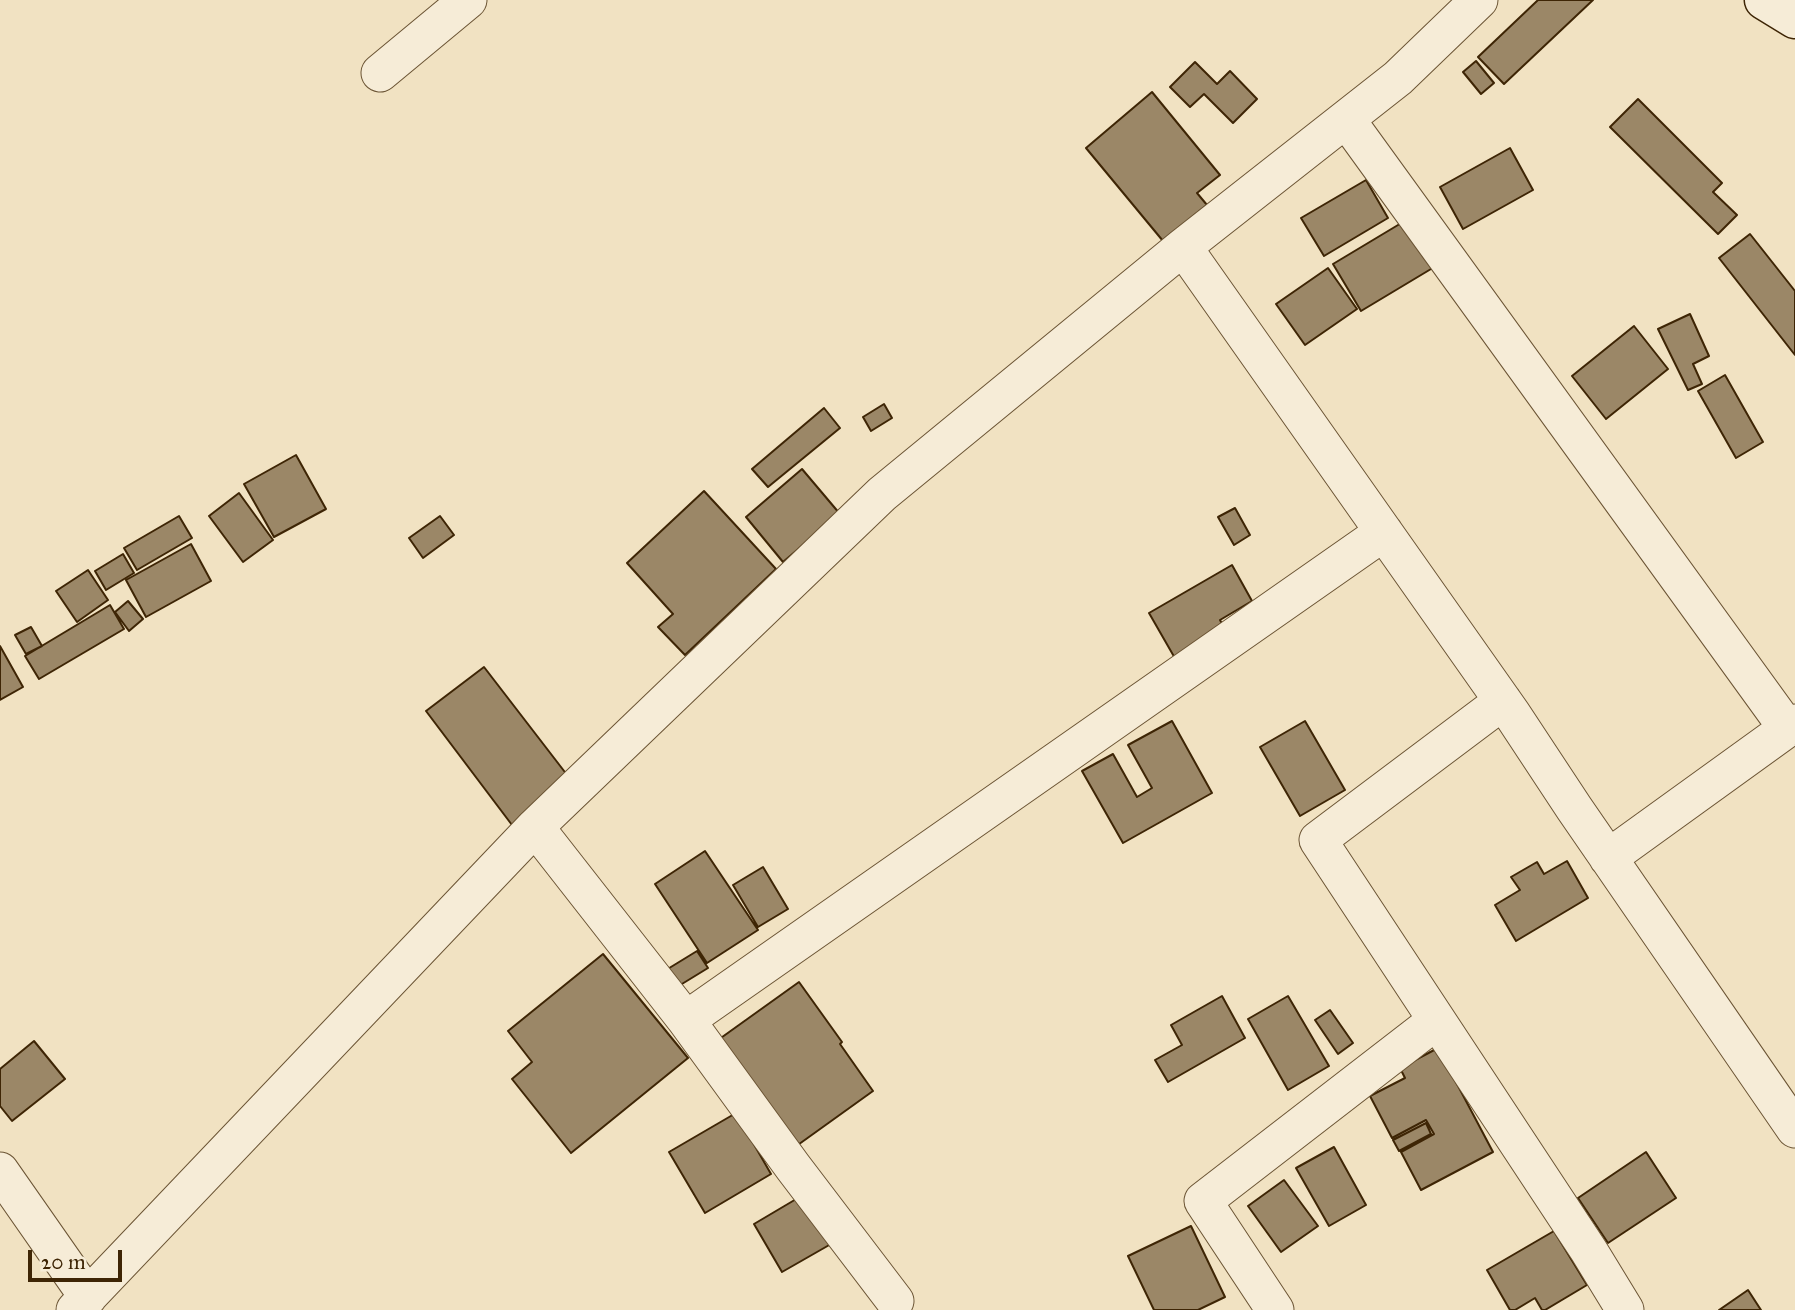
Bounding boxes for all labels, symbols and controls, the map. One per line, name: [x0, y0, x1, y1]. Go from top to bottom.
scale bar: [32, 1236, 126, 1280]
text: 20 m: [41, 1249, 86, 1275]

